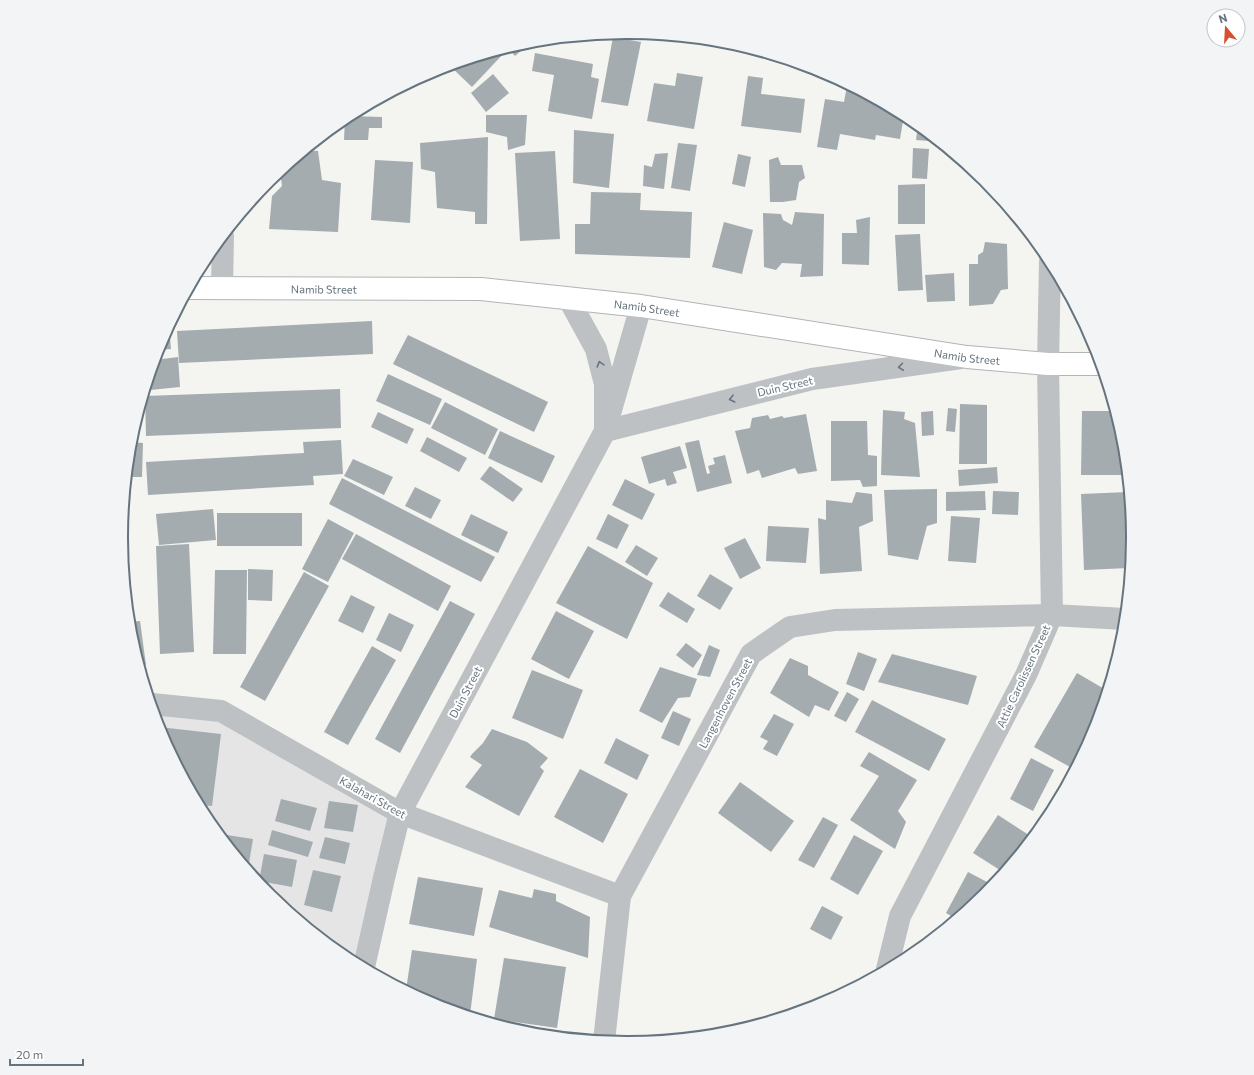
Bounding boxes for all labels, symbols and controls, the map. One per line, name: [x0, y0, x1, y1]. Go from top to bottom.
north arrow: [1206, 8, 1246, 48]
text: N: [1217, 11, 1229, 25]
street label: Namib Street: [291, 282, 358, 295]
street label: Namib Street: [613, 297, 681, 319]
street label: Namib Street: [933, 345, 1001, 366]
one-way arrow: [596, 361, 605, 368]
one-way arrow: [898, 362, 904, 371]
street label: Duin Street: [756, 373, 814, 399]
one-way arrow: [729, 394, 736, 403]
street label: Attie Carolissen Street: [993, 622, 1053, 729]
street label: Langenhoven Street: [696, 655, 754, 750]
street label: Duin Street: [446, 664, 484, 720]
street label: Kalahari Street: [337, 773, 409, 821]
scale bar: [10, 1041, 83, 1067]
text: 20 m: [16, 1047, 43, 1061]

